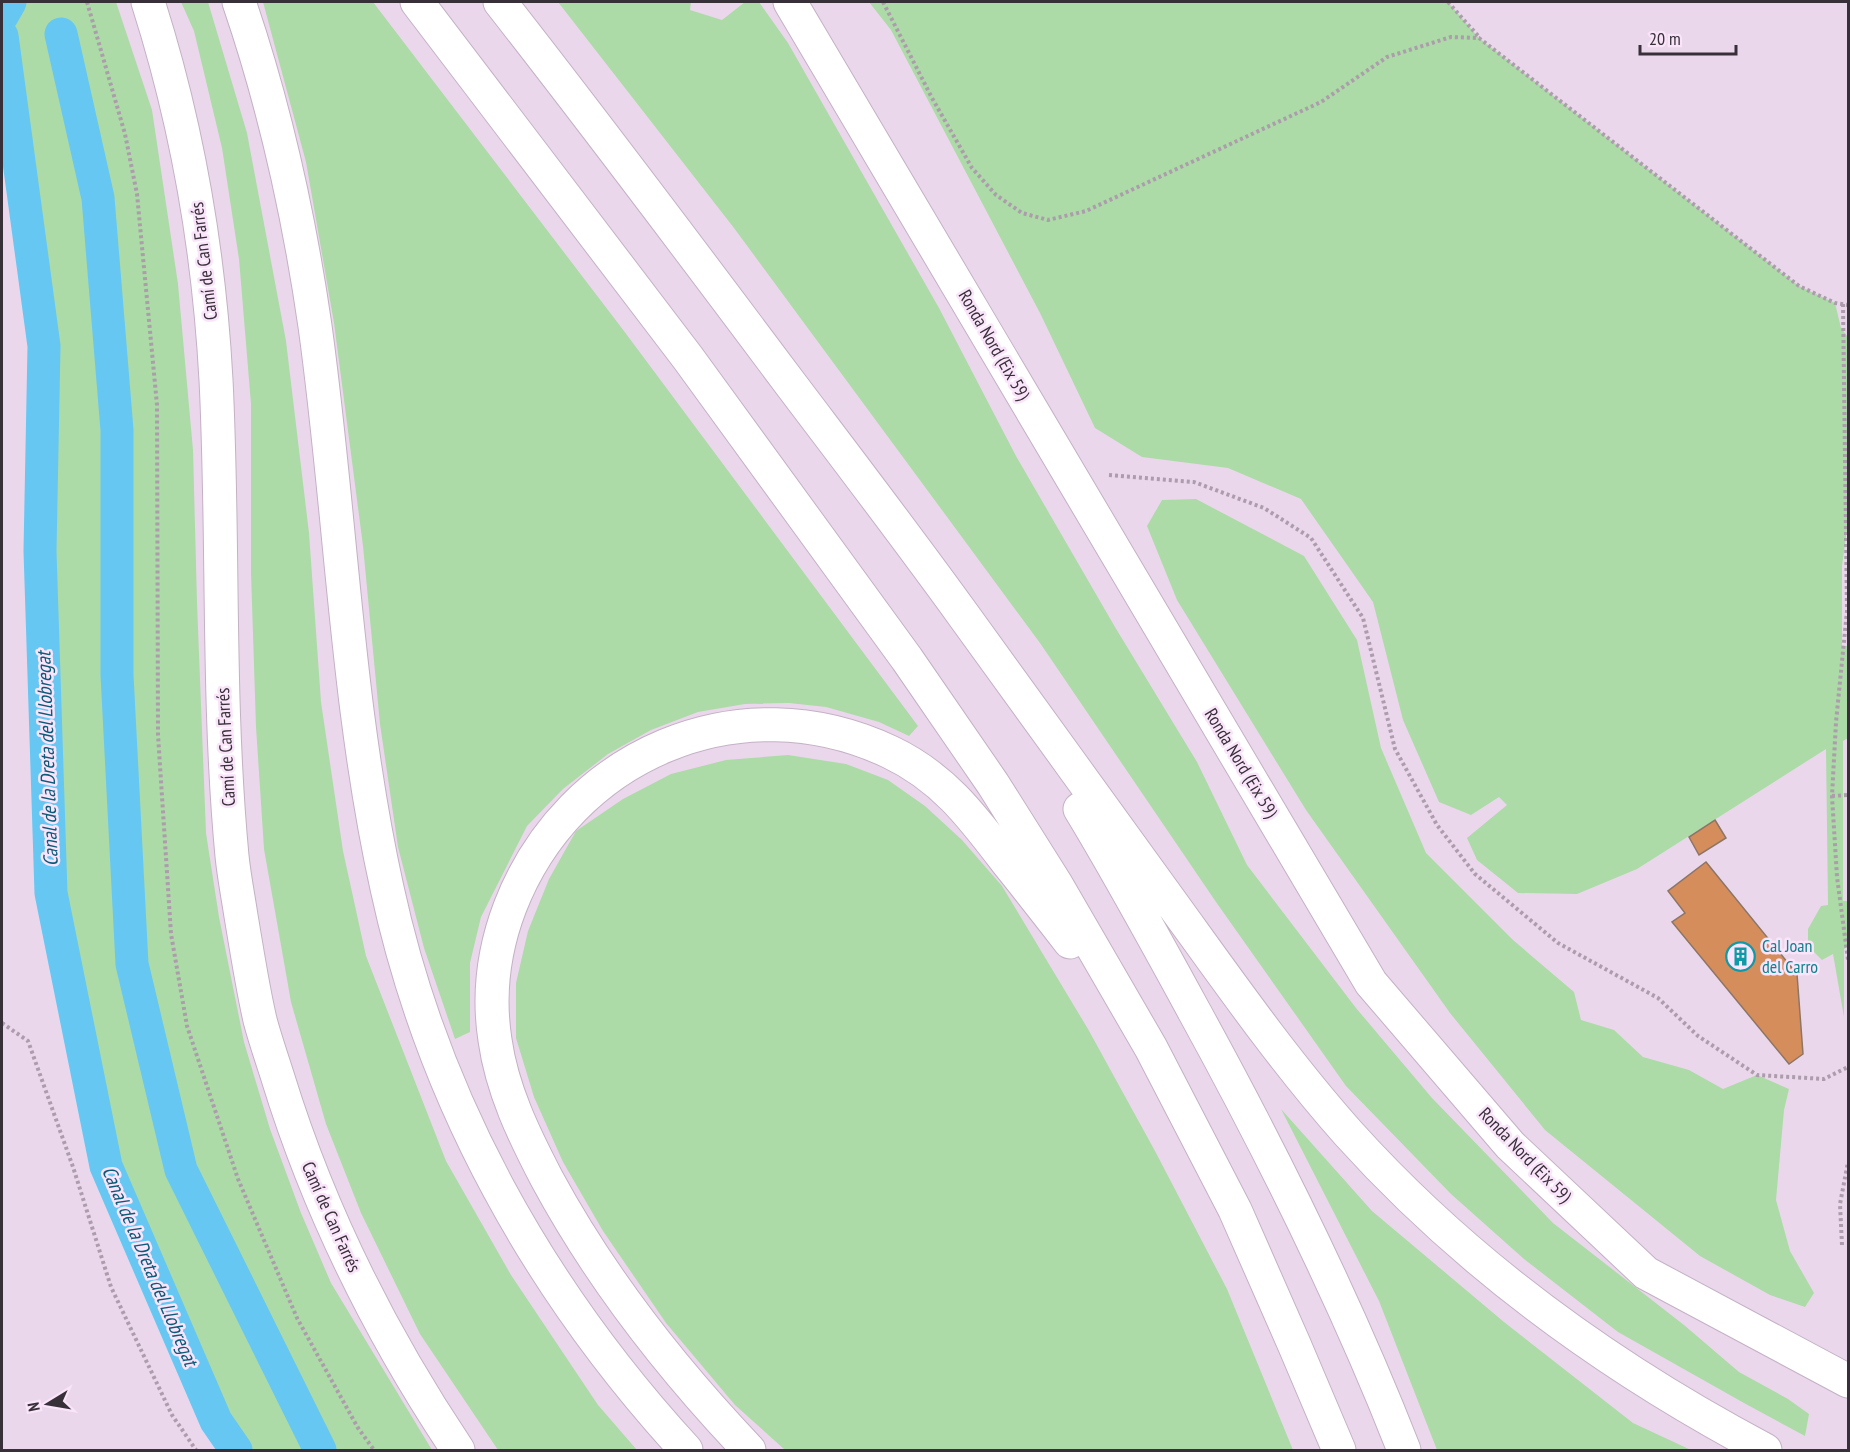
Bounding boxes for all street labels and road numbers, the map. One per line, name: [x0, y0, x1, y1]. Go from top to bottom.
street label: Camí de Can Farrés: [185, 201, 222, 321]
street label: Ronda Nord (Eix 59): [954, 286, 1036, 405]
street label: Camí de Can Farrés: [211, 687, 240, 807]
street label: Ronda Nord (Eix 59): [1200, 704, 1283, 822]
street label: Ronda Nord (Eix 59): [1474, 1102, 1577, 1208]
street label: Camí de Can Farrés: [297, 1158, 366, 1276]

